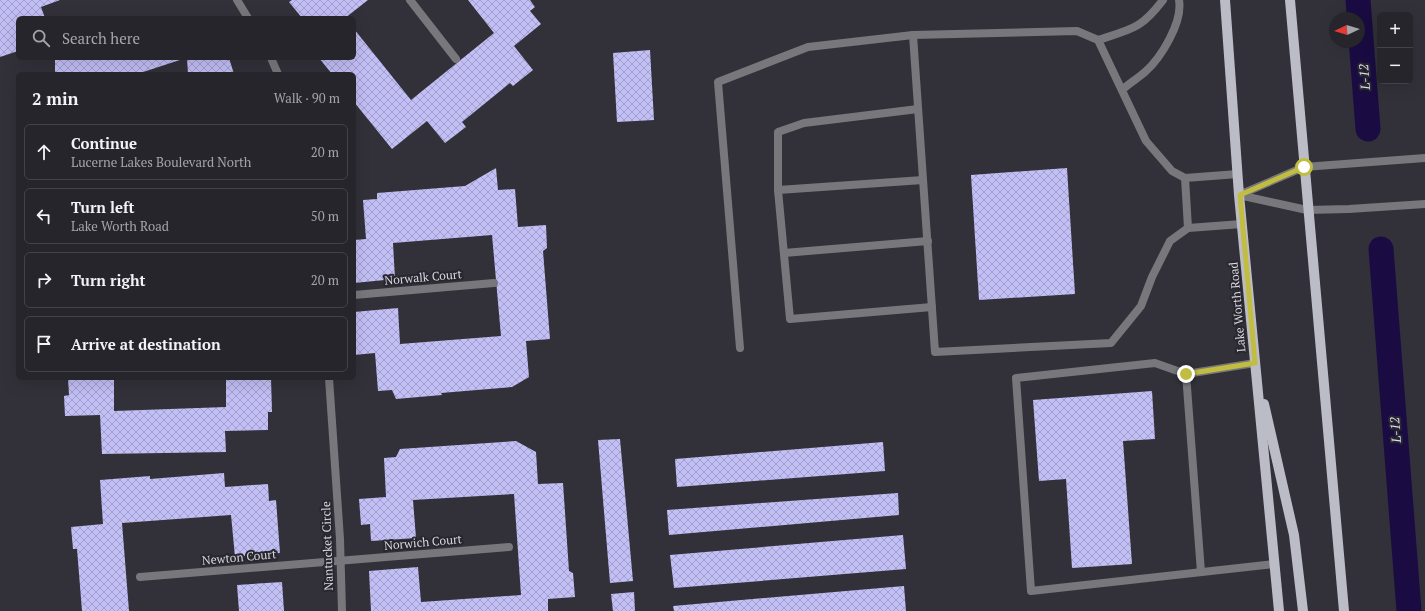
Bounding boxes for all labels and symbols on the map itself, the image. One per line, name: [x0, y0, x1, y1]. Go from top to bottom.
north arrow: [1329, 12, 1365, 48]
water label: L-12: [1354, 63, 1374, 92]
route start: [1295, 158, 1313, 176]
street label: Lake Worth Road: [1226, 261, 1248, 353]
street label: Norwalk Court: [384, 266, 463, 288]
route end: [1177, 365, 1195, 383]
water label: L-12: [1385, 416, 1405, 445]
street label: Nantucket Circle: [318, 501, 336, 591]
street label: Norwich Court: [383, 531, 463, 553]
street label: Newton Court: [201, 546, 277, 568]

